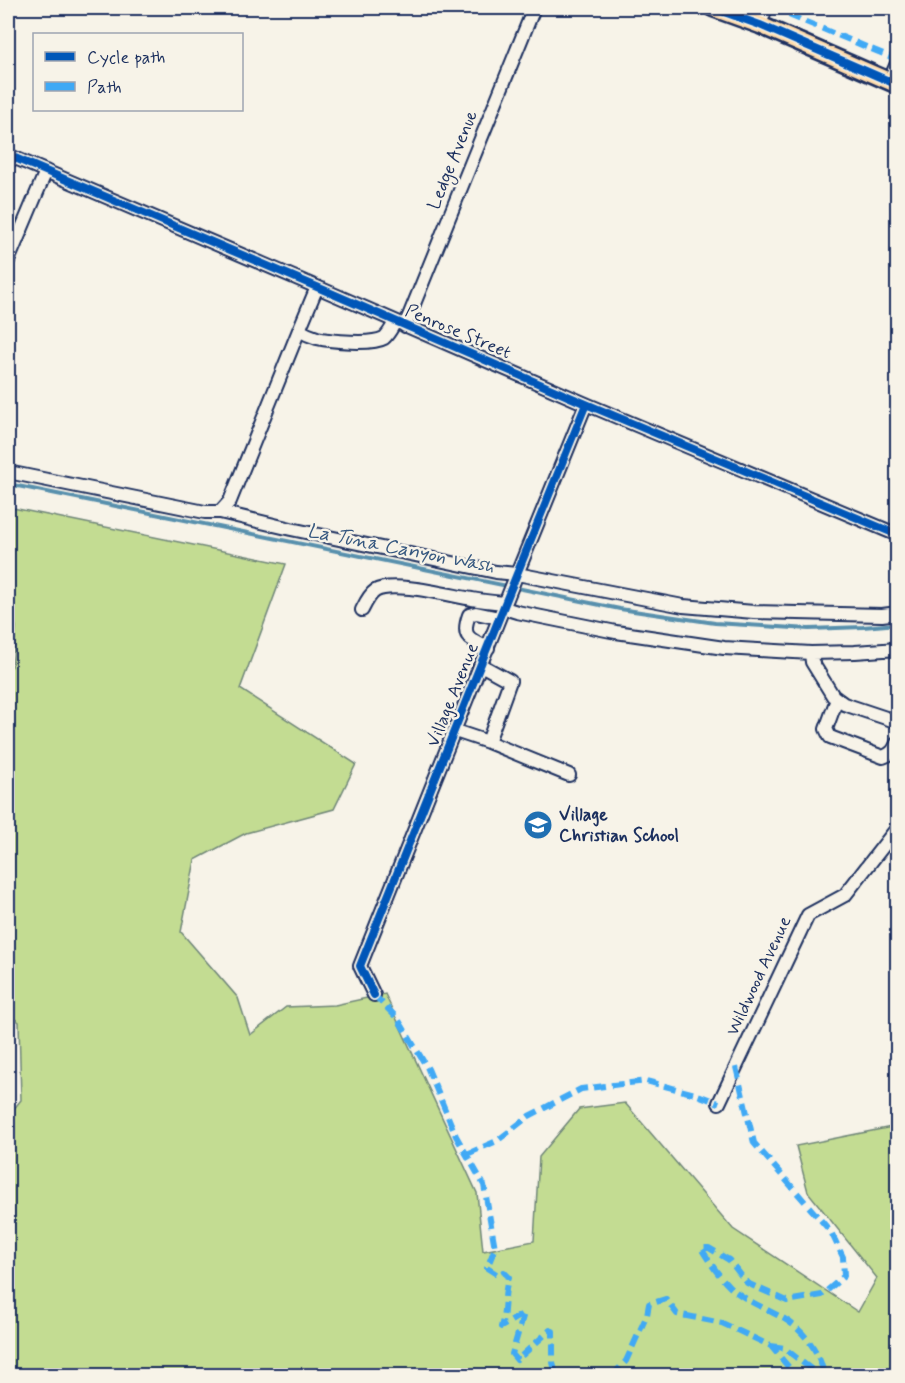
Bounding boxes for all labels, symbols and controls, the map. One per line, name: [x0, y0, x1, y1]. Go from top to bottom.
legend: [33, 33, 243, 111]
text: Cycle path: [87, 46, 165, 70]
text: Path: [87, 76, 122, 100]
street label: Ledge Avenue: [422, 107, 485, 213]
street label: Penrose Street: [401, 299, 515, 365]
water label: La Tuna Canyon Wash: [305, 518, 497, 580]
street label: Village Avenue: [421, 639, 485, 751]
place label: Village Christian School: [559, 803, 679, 848]
school or university icon: Village Christian School: [522, 809, 554, 841]
street label: Wildwood Avenue: [721, 912, 797, 1040]

